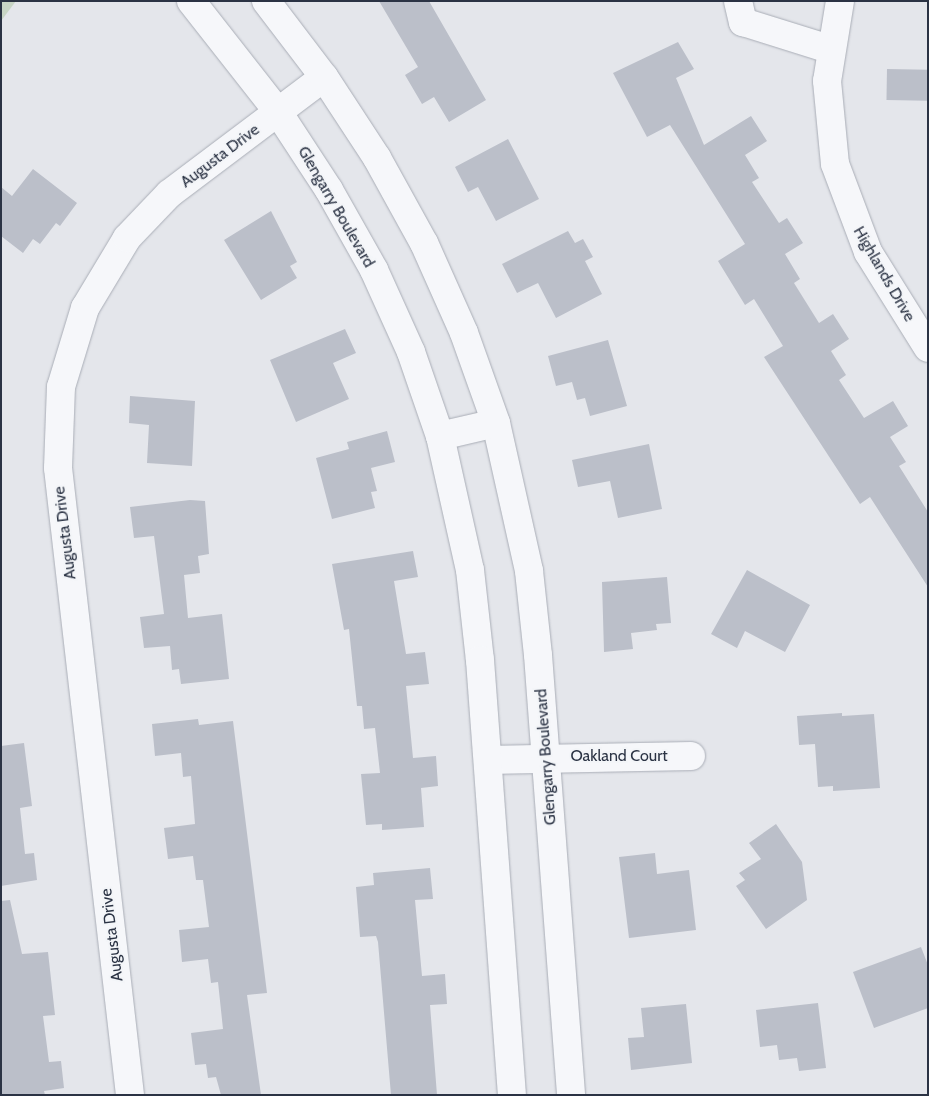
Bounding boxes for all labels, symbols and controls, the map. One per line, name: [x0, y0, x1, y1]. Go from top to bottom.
street label: Augusta Drive: [177, 120, 263, 192]
street label: Glengarry Boulevard: [294, 143, 378, 271]
street label: Highlands Drive: [849, 223, 919, 325]
street label: Augusta Drive: [50, 485, 80, 581]
street label: Glengarry Boulevard: [532, 688, 560, 826]
street label: Oakland Court: [570, 746, 668, 766]
street label: Augusta Drive: [97, 887, 127, 983]

